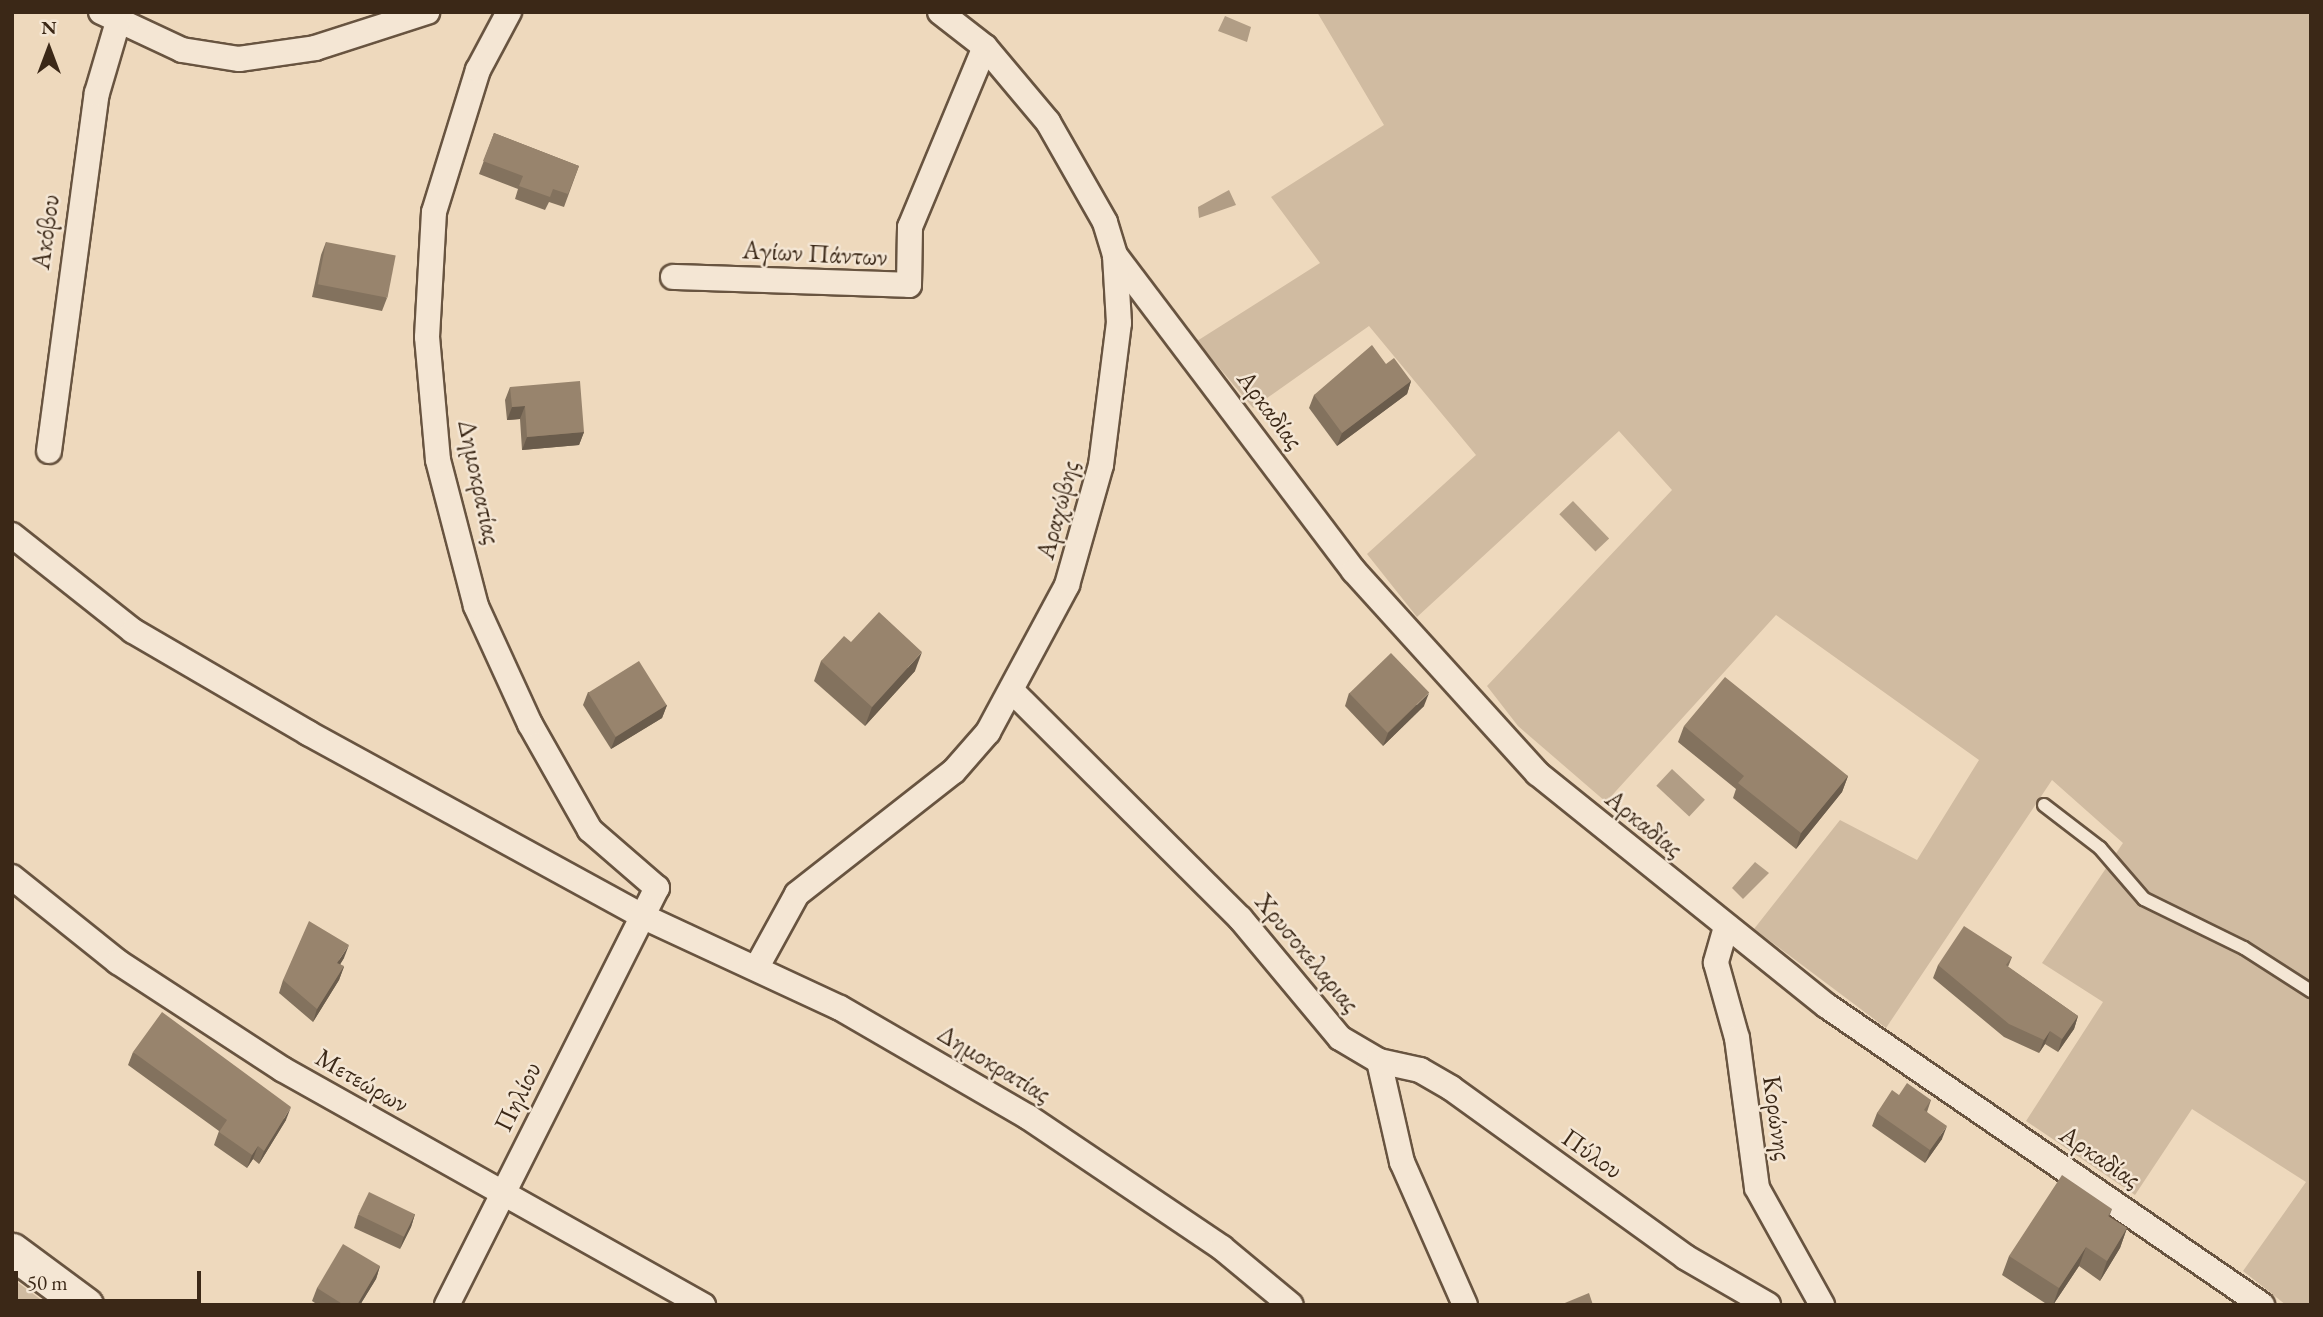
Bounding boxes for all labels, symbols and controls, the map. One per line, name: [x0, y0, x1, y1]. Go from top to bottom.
north arrow: [14, 14, 84, 84]
text: N: [41, 15, 57, 40]
street label: Ακόβου: [25, 192, 67, 272]
street label: Αγίων Πάντων: [742, 235, 888, 273]
street label: Αρκαδίας: [1230, 364, 1310, 456]
street label: Δημοκρατίας: [451, 417, 507, 547]
street label: Αραχώβης: [1030, 457, 1086, 563]
street label: Αρκαδίας: [1599, 783, 1689, 865]
street label: Χρυσοκελαριας: [1248, 887, 1366, 1019]
street label: Δημοκρατίας: [932, 1018, 1056, 1110]
street label: Μετεώρων: [310, 1042, 414, 1120]
street label: Πηλίου: [488, 1057, 548, 1137]
street label: Κορώνης: [1756, 1074, 1798, 1162]
street label: Αρκαδίας: [2054, 1119, 2146, 1195]
street label: Πύλου: [1556, 1122, 1628, 1186]
scale bar: [18, 1258, 205, 1302]
text: 50 m: [27, 1269, 68, 1296]

